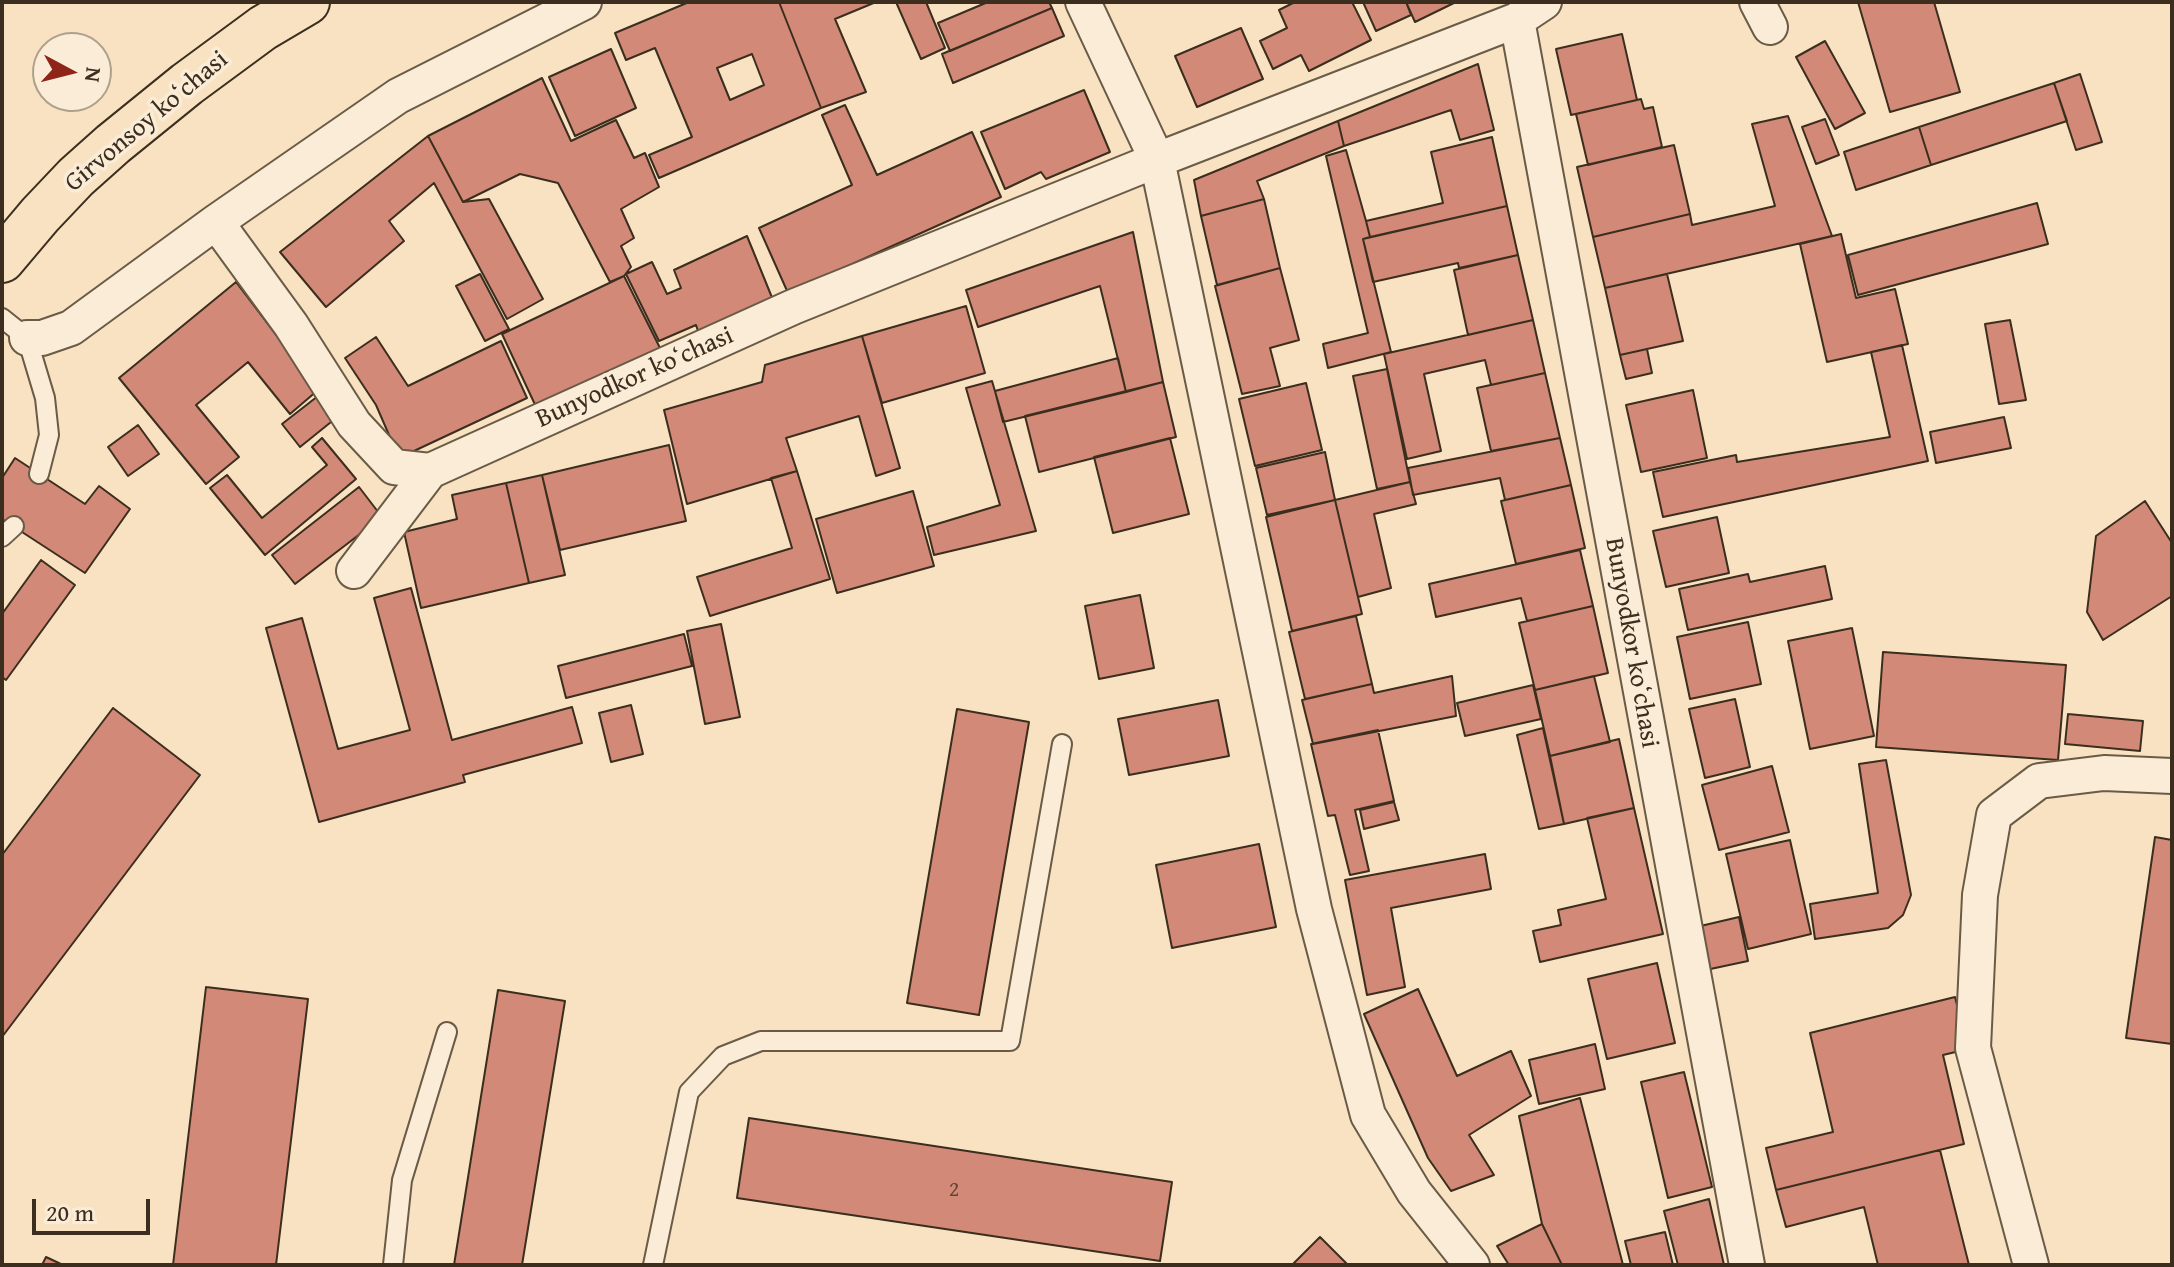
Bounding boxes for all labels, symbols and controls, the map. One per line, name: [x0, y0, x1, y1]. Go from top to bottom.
north arrow: [32, 32, 112, 112]
street label: Girvonsoy koʻchasi: [59, 45, 235, 199]
text: N: [77, 65, 111, 84]
street label: Bunyodkor koʻchasi: [531, 320, 739, 436]
street label: Bunyodkor koʻchasi: [1597, 536, 1665, 750]
house number: 2: [949, 1177, 959, 1203]
scale bar: [36, 1183, 154, 1233]
text: 20 m: [46, 1195, 94, 1230]

